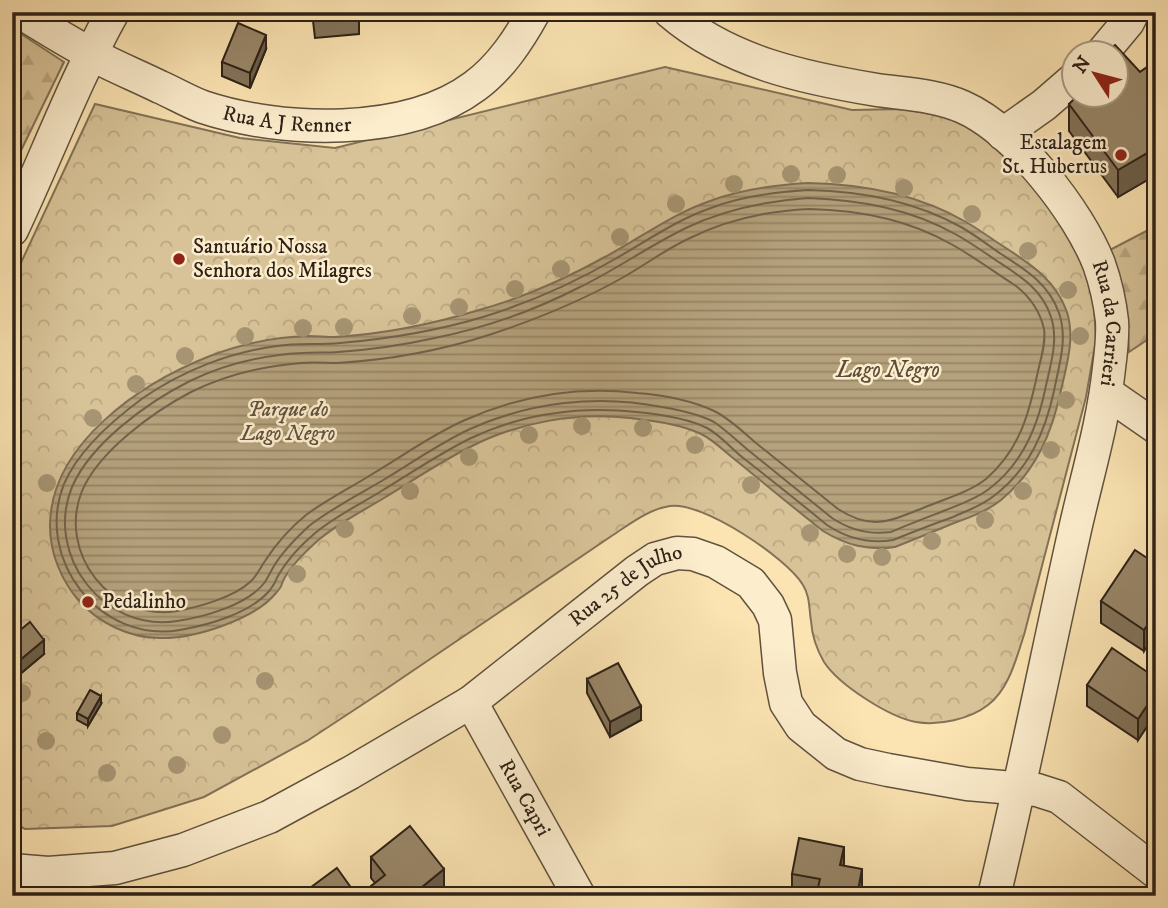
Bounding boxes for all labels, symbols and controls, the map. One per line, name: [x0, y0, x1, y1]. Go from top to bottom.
north arrow: [1060, 38, 1130, 108]
text: N: [1069, 51, 1097, 78]
street label: Rua A J Renner: [220, 100, 352, 139]
place label: Estalagem St. Hubertus: [1002, 130, 1107, 180]
marker: Estalagem St. Hubertus: [1113, 147, 1129, 163]
place label: Santuário Nossa Senhora dos Milagres: [193, 234, 372, 284]
marker: Santuário Nossa Senhora dos Milagres: [171, 251, 187, 267]
street label: Rua da Carrieri: [1086, 257, 1125, 388]
water label: Lago Negro: [834, 356, 940, 385]
park label: Parque do Lago Negro: [240, 397, 335, 447]
street label: Rua 25 de Julho: [564, 539, 685, 632]
place label: Pedalinho: [102, 589, 186, 615]
marker: Pedalinho: [80, 594, 96, 610]
street label: Rua Capri: [493, 755, 556, 841]

